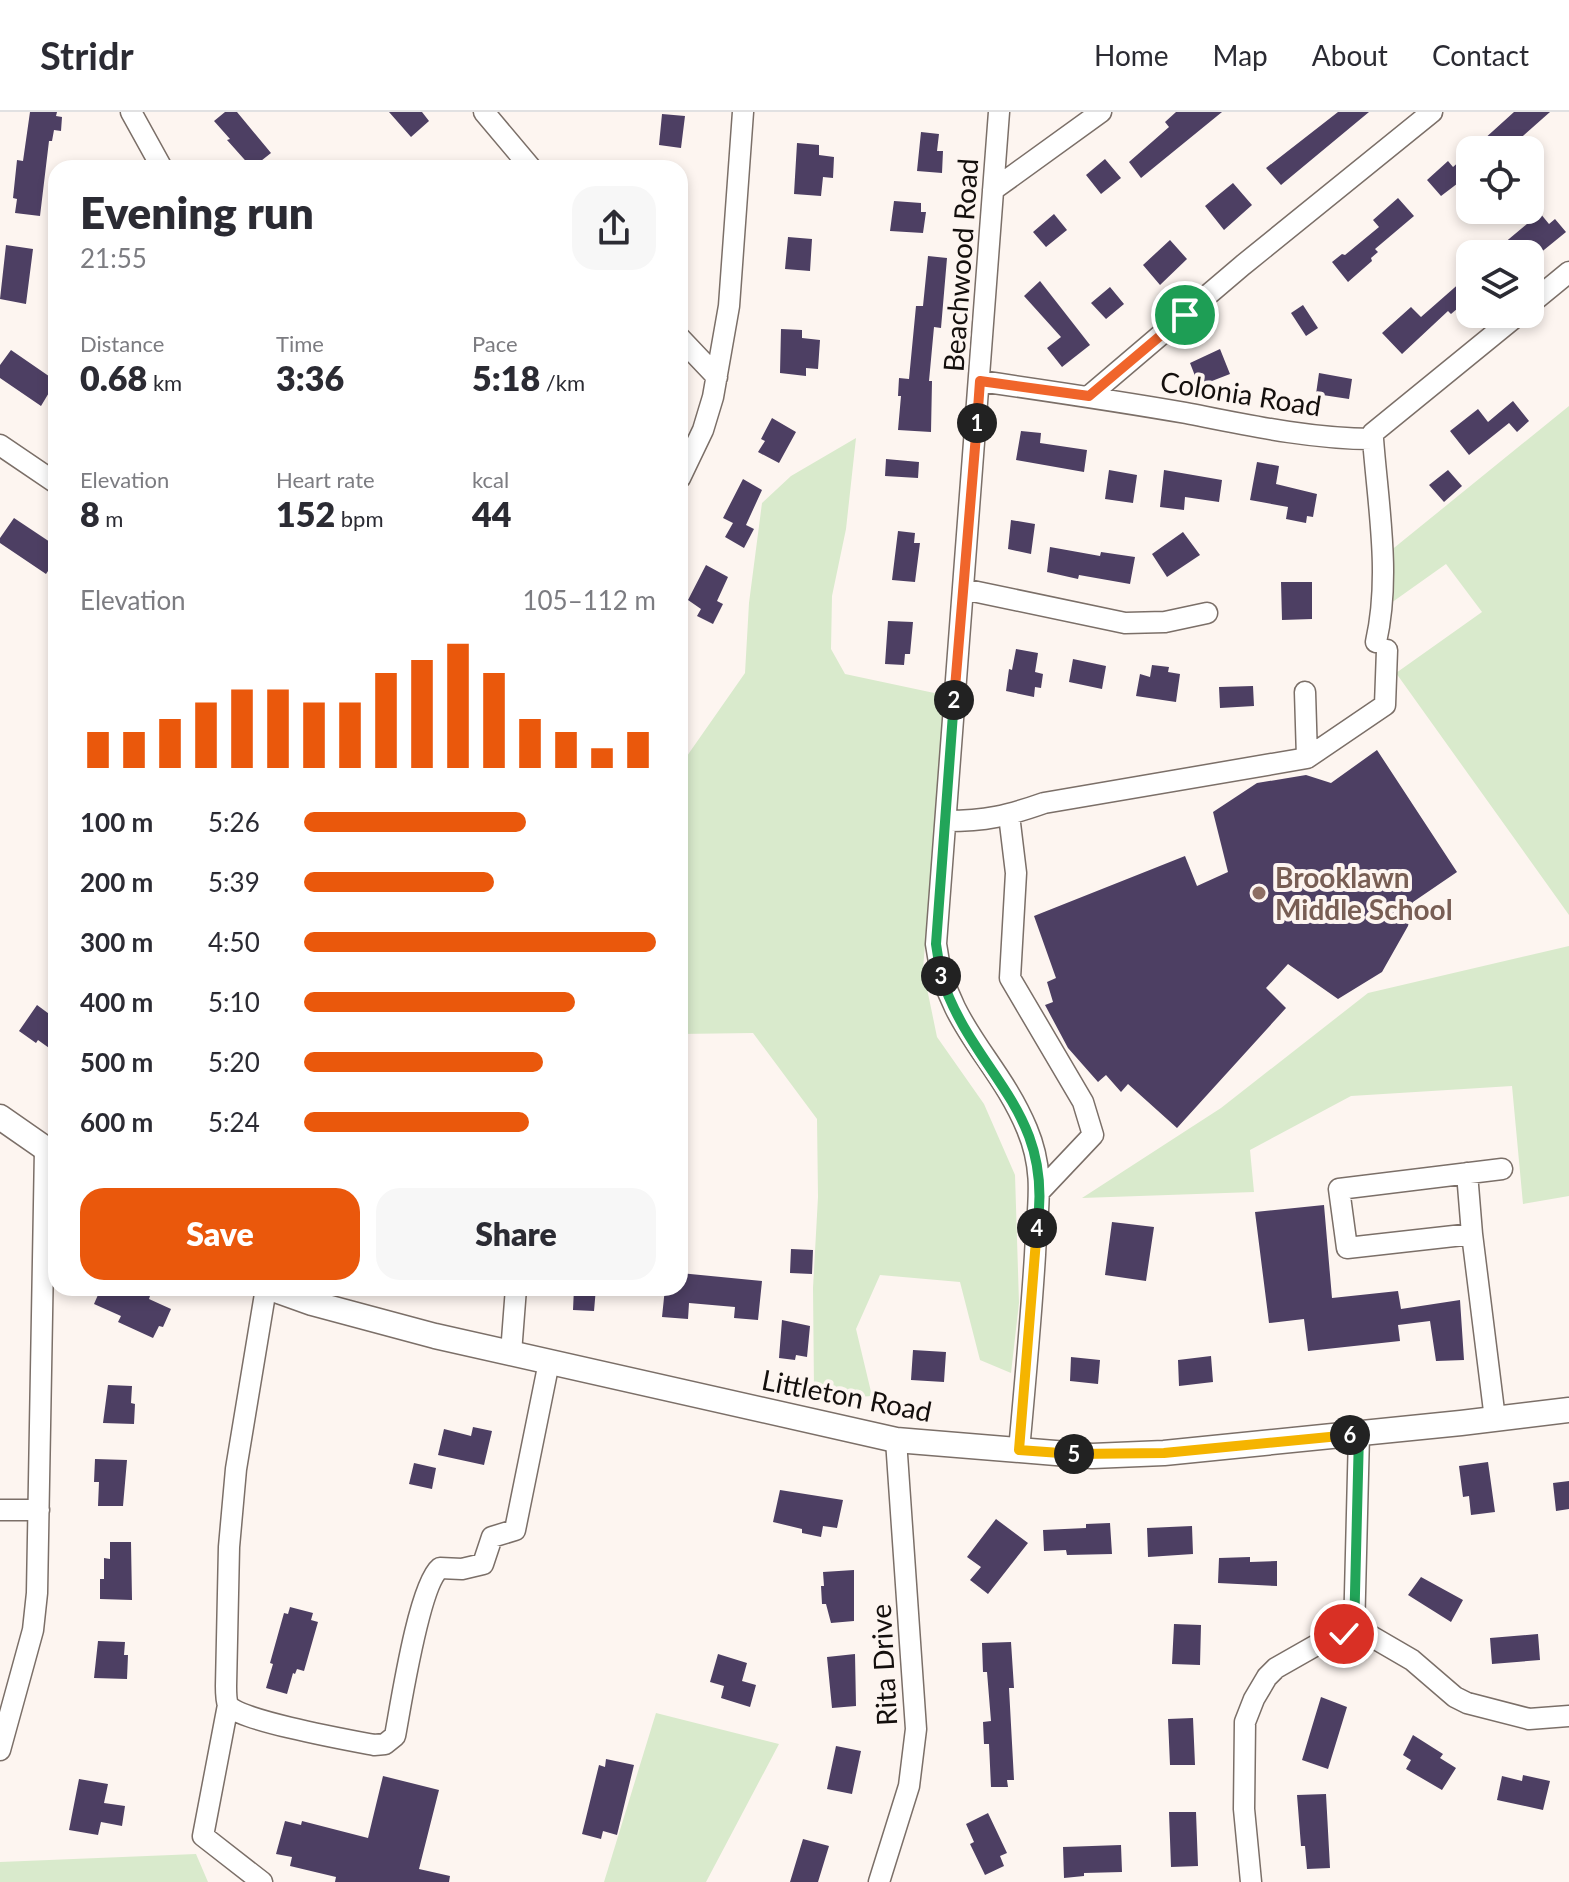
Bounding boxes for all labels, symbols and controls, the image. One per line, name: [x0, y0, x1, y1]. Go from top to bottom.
text: Stridr: [40, 32, 134, 78]
text: Home: [1094, 38, 1169, 72]
text: Map: [1213, 38, 1268, 72]
text: About: [1312, 38, 1388, 72]
text: Contact: [1432, 38, 1529, 72]
map controls: [1456, 136, 1544, 328]
button: locate: [1456, 136, 1544, 224]
street label: Beachwood Road: [936, 157, 984, 373]
text: Evening run: [80, 186, 314, 238]
button: share: [572, 186, 656, 270]
button: layers: [1456, 240, 1544, 328]
text: 21:55: [80, 242, 147, 274]
pin: [1151, 281, 1219, 349]
icon: arrive: [1163, 293, 1207, 337]
text: Distance: [80, 330, 164, 357]
text: Time: [276, 330, 324, 357]
text: Pace: [472, 330, 518, 357]
text: 0.68: [80, 357, 147, 398]
text: 3:36: [276, 357, 344, 398]
text: 5:18: [472, 357, 540, 398]
street label: Colonia Road: [1158, 364, 1324, 422]
text: km: [147, 369, 182, 396]
text: /km: [540, 369, 585, 396]
pin: 1: [957, 403, 997, 443]
text: 1: [971, 409, 983, 436]
text: Elevation: [80, 466, 169, 493]
text: Heart rate: [276, 466, 375, 493]
text: kcal: [472, 466, 509, 493]
text: 8: [80, 493, 100, 534]
text: 152: [276, 493, 335, 534]
text: 44: [472, 493, 511, 534]
text: m: [100, 505, 123, 532]
text: bpm: [335, 505, 384, 532]
text: Elevation: [80, 584, 186, 616]
text: 105–112 m: [522, 584, 656, 616]
pin: 2: [934, 680, 974, 720]
text: 2: [948, 686, 960, 713]
text: 100 m: [80, 806, 153, 838]
text: 5:26: [208, 806, 260, 838]
place label: Brooklawn Middle School: [1275, 860, 1453, 926]
text: 200 m: [80, 866, 153, 898]
text: 5:39: [208, 866, 260, 898]
marker: Brooklawn Middle School: [1250, 884, 1268, 902]
text: 300 m: [80, 926, 153, 958]
text: 4:50: [208, 926, 260, 958]
pin: 3: [921, 956, 961, 996]
text: 3: [935, 962, 947, 989]
text: 400 m: [80, 986, 153, 1018]
text: 5:10: [208, 986, 260, 1018]
text: 500 m: [80, 1046, 153, 1078]
text: 5:20: [208, 1046, 260, 1078]
text: 600 m: [80, 1106, 153, 1138]
text: 5:24: [208, 1106, 260, 1138]
button: Save: [80, 1188, 360, 1280]
button: Share: [376, 1188, 656, 1280]
pin: 4: [1017, 1208, 1057, 1248]
text: 4: [1031, 1214, 1043, 1241]
street label: Littleton Road: [759, 1362, 935, 1428]
pin: 6: [1330, 1415, 1370, 1455]
text: 6: [1344, 1421, 1356, 1448]
pin: 5: [1054, 1434, 1094, 1474]
text: 5: [1068, 1440, 1080, 1467]
pin: [1310, 1600, 1378, 1668]
street label: Rita Drive: [863, 1603, 903, 1727]
icon: check: [1322, 1612, 1366, 1656]

